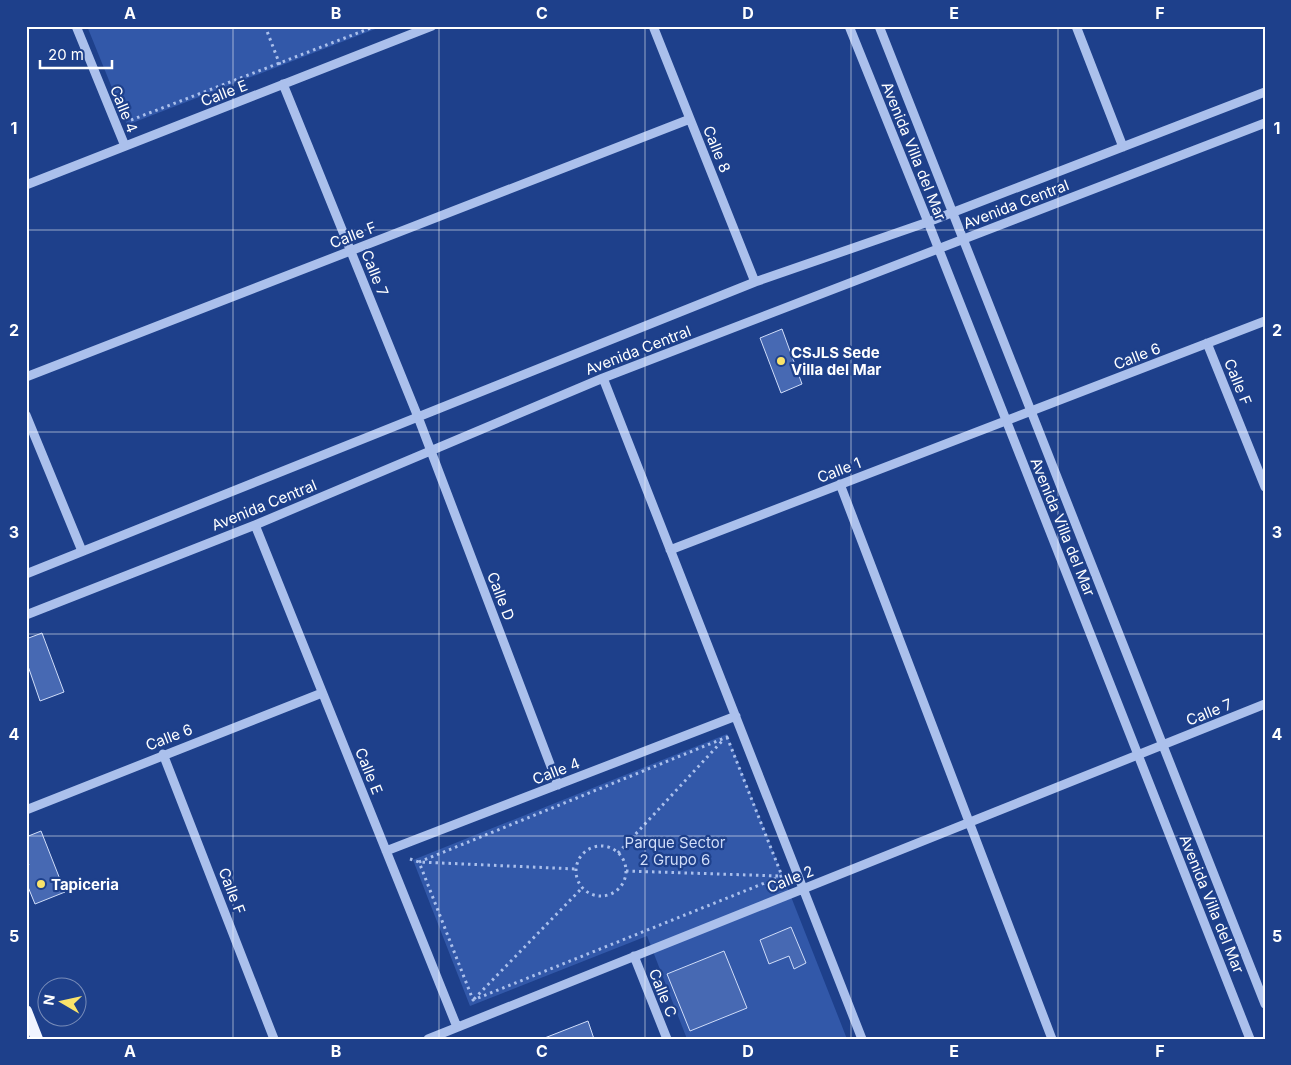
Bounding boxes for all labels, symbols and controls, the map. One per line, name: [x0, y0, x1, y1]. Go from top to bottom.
text: A: [124, 3, 136, 23]
text: B: [331, 3, 341, 23]
text: C: [536, 3, 548, 23]
text: D: [742, 3, 754, 23]
text: E: [949, 3, 959, 23]
text: F: [1155, 3, 1165, 23]
scale bar: [40, 38, 112, 70]
text: 20 m: [48, 45, 84, 64]
street label: Calle E: [198, 75, 250, 111]
street label: Avenida Villa del Mar: [878, 79, 951, 223]
street label: Calle 4: [106, 83, 142, 135]
text: 1: [11, 118, 17, 138]
text: 1: [1274, 118, 1280, 138]
street label: Calle 8: [699, 123, 735, 175]
street label: Avenida Central: [960, 175, 1072, 233]
street label: Calle F: [327, 217, 379, 253]
street label: Calle 7: [357, 247, 393, 299]
text: 2: [9, 320, 19, 340]
text: 2: [1272, 320, 1282, 340]
street label: Avenida Central: [582, 321, 694, 379]
street label: Calle 6: [1111, 338, 1163, 374]
place label: CSJLS Sede Villa del Mar: [791, 343, 881, 379]
marker: CSJLS Sede Villa del Mar: [775, 355, 787, 367]
street label: Calle F: [1220, 356, 1256, 408]
street label: Calle 1: [814, 453, 864, 487]
street label: Avenida Villa del Mar: [1027, 455, 1100, 599]
street label: Avenida Central: [209, 475, 319, 535]
text: 3: [9, 522, 19, 542]
text: 3: [1272, 522, 1282, 542]
street label: Calle D: [483, 569, 519, 623]
street label: Calle 7: [1183, 694, 1235, 730]
street label: Calle 6: [143, 719, 195, 755]
text: 4: [9, 724, 20, 744]
text: 4: [1272, 724, 1283, 744]
street label: Calle E: [351, 745, 387, 797]
street label: Calle 4: [530, 753, 582, 789]
street label: Avenida Villa del Mar: [1176, 832, 1249, 976]
park label: Parque Sector 2 Grupo 6: [625, 833, 726, 869]
street label: Calle 2: [764, 861, 816, 897]
street label: Calle F: [214, 865, 250, 917]
place label: Tapiceria: [51, 875, 119, 894]
marker: Tapiceria: [35, 878, 47, 890]
text: 5: [9, 926, 19, 946]
text: 5: [1272, 926, 1282, 946]
street label: Calle C: [645, 966, 681, 1020]
north arrow: [38, 978, 88, 1028]
text: N: [39, 993, 58, 1006]
text: A: [124, 1041, 136, 1061]
text: B: [331, 1041, 341, 1061]
text: C: [536, 1041, 548, 1061]
text: D: [742, 1041, 754, 1061]
text: E: [949, 1041, 959, 1061]
text: F: [1155, 1041, 1165, 1061]

